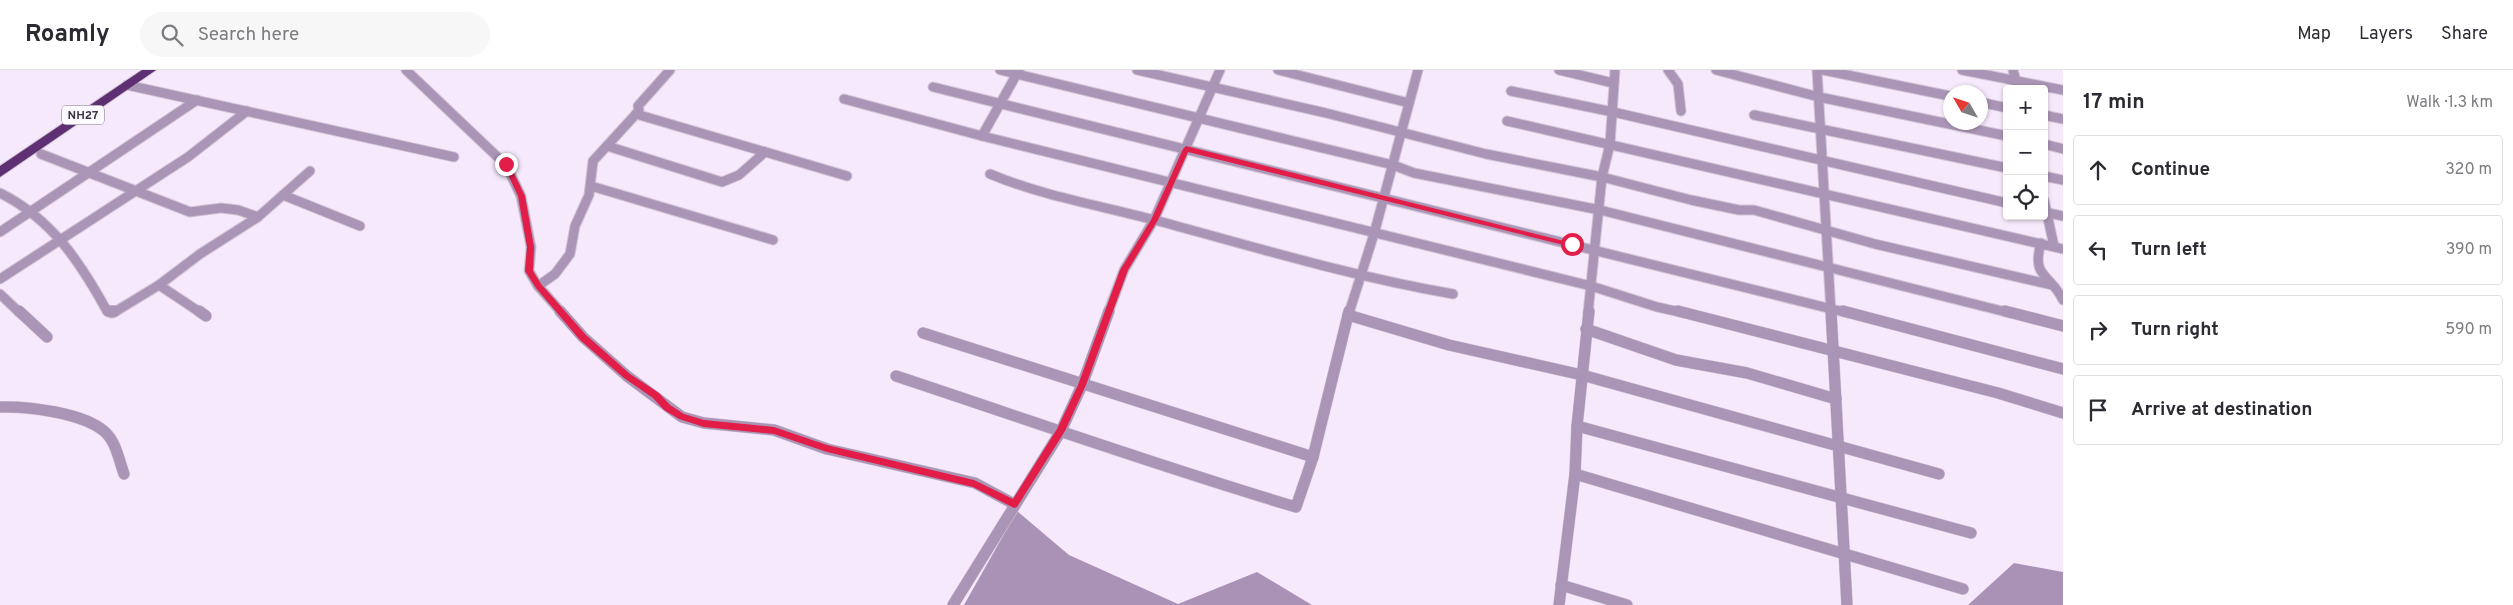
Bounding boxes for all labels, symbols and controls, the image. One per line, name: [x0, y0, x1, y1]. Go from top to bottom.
search box: [140, 12, 490, 57]
text: Roamly: [25, 20, 110, 50]
icon: search: [158, 21, 186, 49]
text: Search here: [198, 23, 299, 47]
text: Map: [2297, 23, 2331, 46]
text: Layers: [2359, 23, 2413, 46]
text: Share: [2441, 23, 2488, 46]
north arrow: [1943, 85, 1988, 130]
map controls: [2003, 85, 2048, 220]
button: +: [2003, 85, 2048, 130]
text: 17 min: [2083, 89, 2145, 116]
text: Walk · 1.3 km: [2406, 93, 2493, 113]
road number: NH27: [62, 106, 104, 124]
button: −: [2003, 130, 2048, 175]
route end: [495, 153, 518, 176]
icon: ahead: [2084, 156, 2112, 184]
text: Continue: [2131, 158, 2210, 182]
text: 320 m: [2445, 160, 2492, 180]
button: locate: [2003, 175, 2048, 220]
route start: [1561, 233, 1584, 256]
icon: left: [2084, 236, 2112, 264]
text: Turn left: [2131, 238, 2207, 262]
text: 390 m: [2446, 240, 2492, 260]
icon: right: [2084, 316, 2112, 344]
text: Turn right: [2131, 318, 2219, 342]
text: 590 m: [2445, 320, 2492, 340]
icon: arrive: [2084, 396, 2112, 424]
text: Arrive at destination: [2131, 398, 2312, 422]

